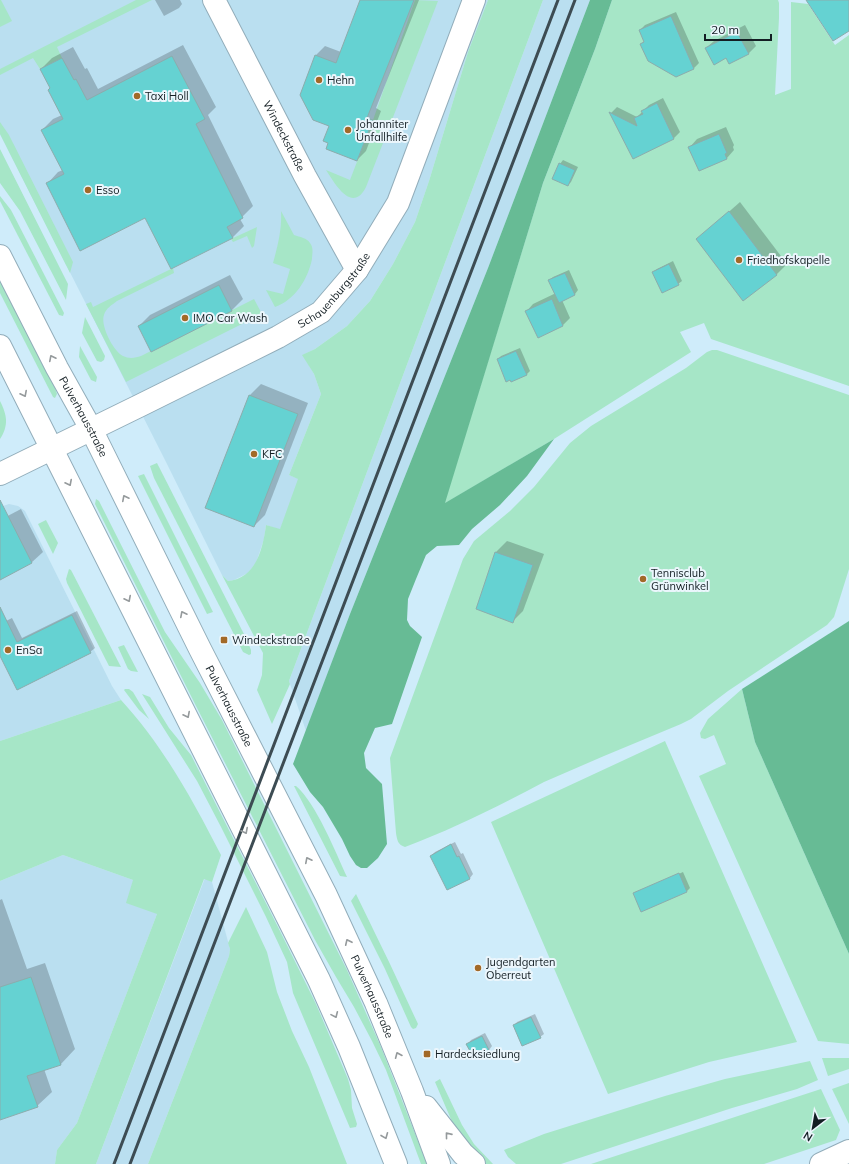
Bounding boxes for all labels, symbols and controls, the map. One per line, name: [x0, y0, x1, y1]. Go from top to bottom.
scale bar: [705, 16, 771, 42]
text: 20 m: [711, 22, 739, 37]
place label: Hehn: [327, 73, 354, 87]
marker: Hehn: [314, 75, 324, 85]
place label: Taxi Holl: [145, 89, 189, 103]
marker: Taxi Holl: [132, 91, 142, 101]
street label: Windeckstraße: [260, 98, 308, 174]
place label: Johanniter Unfallhilfe: [356, 117, 408, 144]
marker: Johanniter Unfallhilfe: [343, 125, 353, 135]
place label: Esso: [96, 183, 120, 197]
marker: Esso: [83, 185, 93, 195]
street label: Schauenburgstraße: [295, 250, 373, 331]
place label: Friedhofskapelle: [747, 253, 830, 267]
marker: Friedhofskapelle: [734, 255, 744, 265]
place label: IMO Car Wash: [193, 311, 268, 325]
marker: IMO Car Wash: [180, 313, 190, 323]
one-way arrow: [49, 355, 57, 363]
street label: Pulverhausstraße: [56, 374, 111, 459]
one-way arrow: [19, 389, 27, 397]
place label: KFC: [262, 447, 283, 461]
marker: KFC: [249, 449, 259, 459]
one-way arrow: [64, 479, 72, 487]
one-way arrow: [122, 495, 129, 502]
place label: Tennisclub Grünwinkel: [651, 566, 709, 593]
marker: Tennisclub Grünwinkel: [638, 574, 648, 584]
one-way arrow: [123, 595, 131, 602]
one-way arrow: [180, 611, 188, 618]
place label: Windeckstraße: [232, 633, 310, 647]
marker: Windeckstraße: [219, 635, 229, 645]
place label: EnSa: [16, 643, 42, 657]
marker: EnSa: [3, 645, 13, 655]
street label: Pulverhausstraße: [203, 663, 256, 749]
one-way arrow: [182, 711, 189, 718]
one-way arrow: [240, 827, 248, 835]
one-way arrow: [305, 857, 313, 865]
one-way arrow: [345, 939, 353, 946]
street label: Pulverhausstraße: [348, 953, 397, 1040]
place label: Jugendgarten Oberreut: [486, 955, 555, 982]
marker: Jugendgarten Oberreut: [473, 963, 483, 973]
one-way arrow: [330, 1011, 338, 1019]
place label: Hardecksiedlung: [435, 1047, 520, 1061]
marker: Hardecksiedlung: [422, 1049, 432, 1059]
one-way arrow: [394, 1051, 402, 1058]
north arrow: [793, 1108, 833, 1148]
text: N: [801, 1128, 815, 1145]
one-way arrow: [380, 1132, 388, 1139]
one-way arrow: [445, 1132, 452, 1140]

